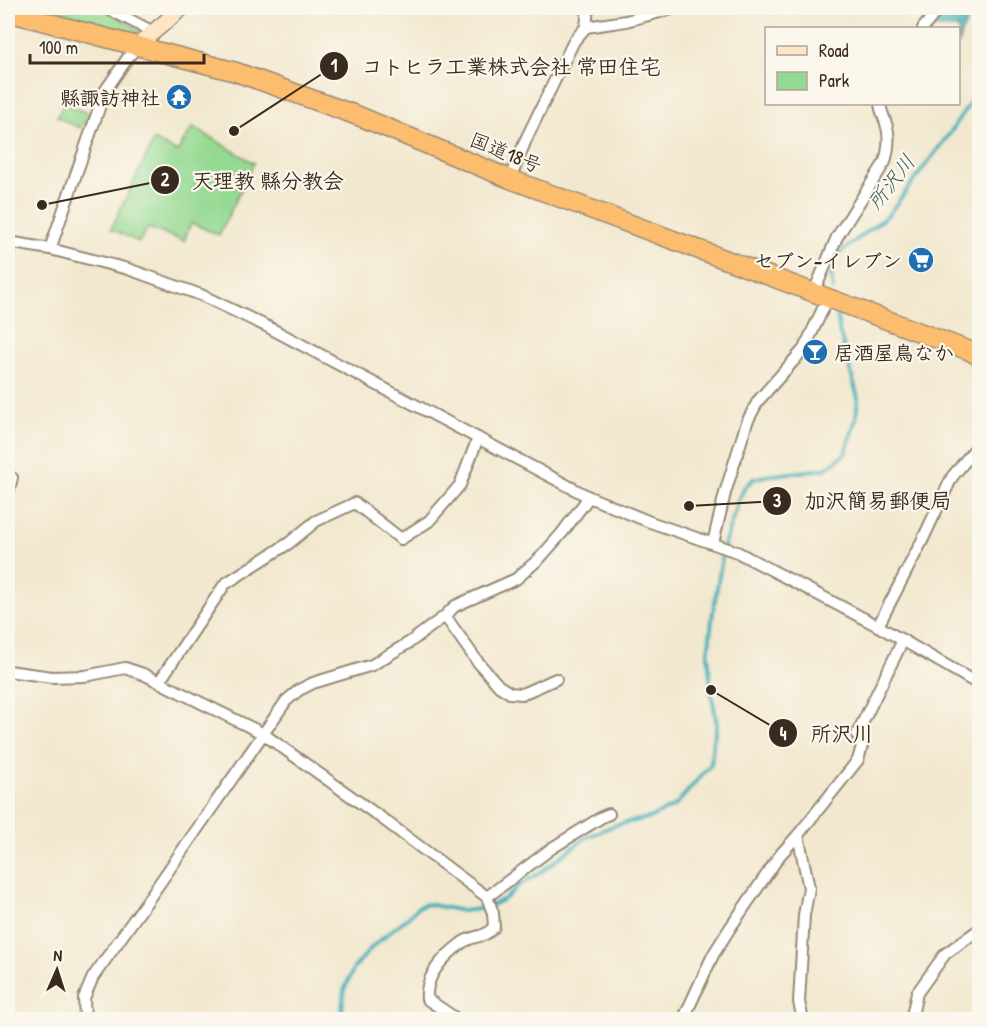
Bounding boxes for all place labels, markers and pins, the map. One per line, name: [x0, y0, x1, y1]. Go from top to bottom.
callout: コトヒラ工業株式会社 常田住宅: [319, 47, 672, 86]
temple icon: 縣諏訪神社: [164, 82, 194, 112]
place label: 縣諏訪神社: [60, 84, 160, 111]
callout: 天理教 縣分教会: [150, 161, 356, 200]
supermarket icon: セブン-イレブン: [906, 245, 936, 275]
place label: セブン-イレブン: [754, 247, 902, 274]
bar icon: 居酒屋鳥なか: [800, 337, 830, 367]
place label: 居酒屋鳥なか: [834, 339, 954, 366]
callout: 加沢簡易郵便局: [762, 481, 963, 520]
callout: 所沢川: [768, 714, 885, 753]

